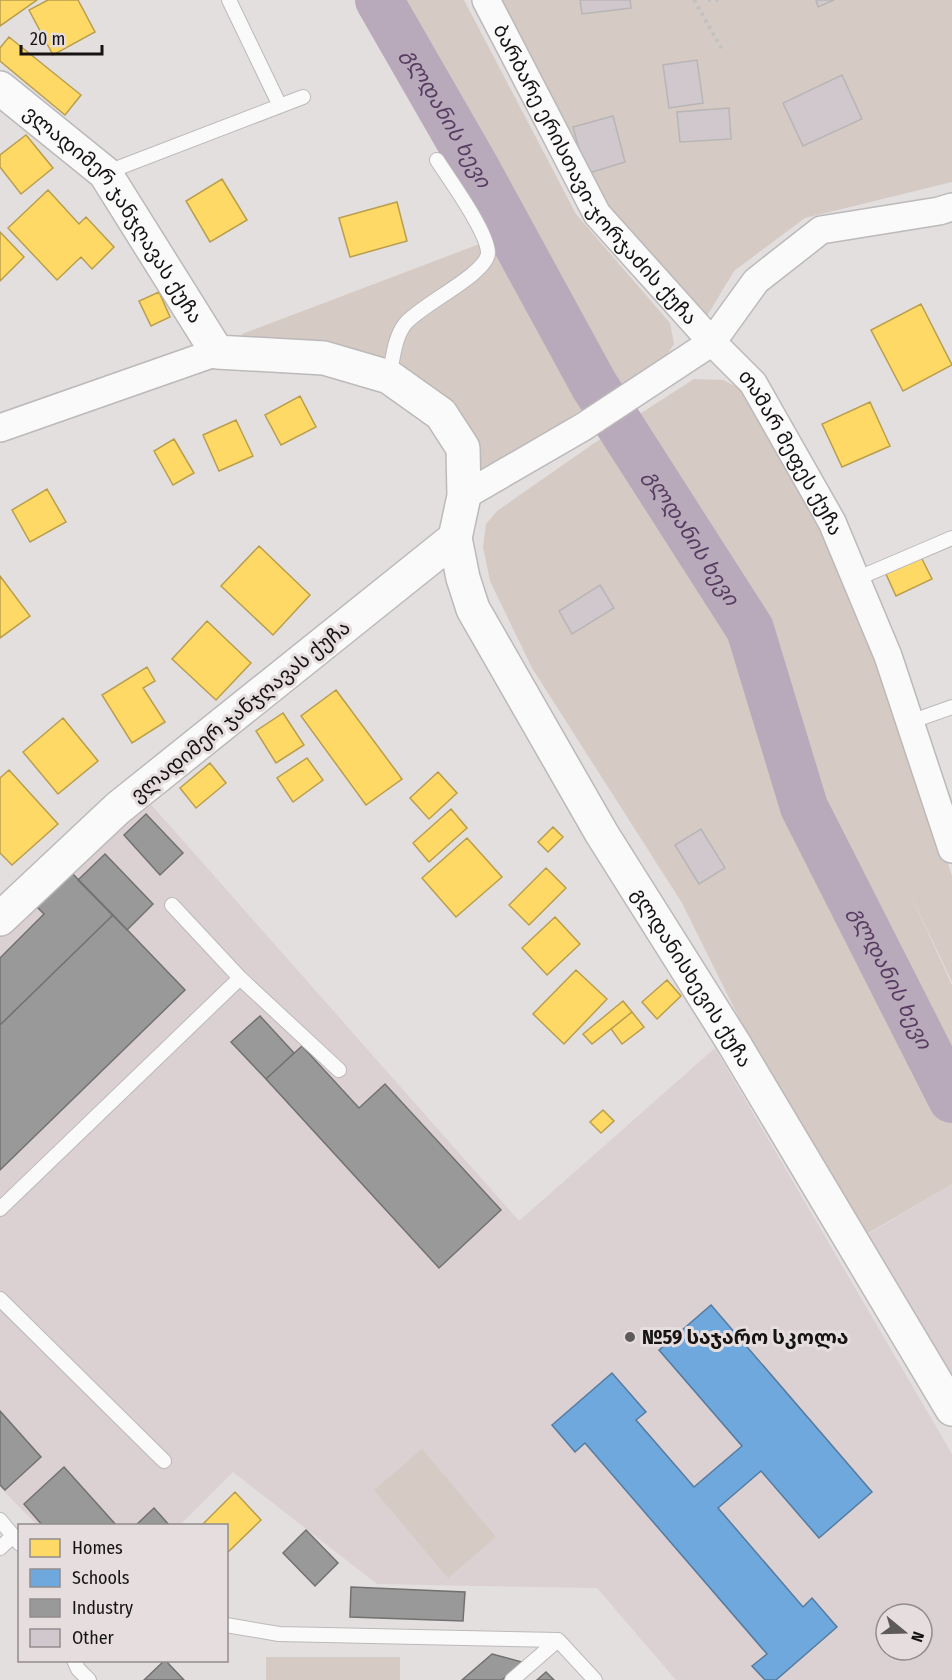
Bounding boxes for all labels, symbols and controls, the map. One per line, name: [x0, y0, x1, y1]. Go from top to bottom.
scale bar: [21, 18, 102, 56]
street label: ბარბარე ერისთავი-ჯორჯაძის ქუჩა: [488, 20, 703, 330]
text: 20 m: [30, 28, 65, 50]
water label: გლდანის ხევი: [397, 44, 497, 193]
street label: ვლადიმერ ჯანჯღავას ქუჩა: [19, 100, 208, 327]
street label: თამარ მეფეს ქუჩა: [734, 364, 848, 539]
water label: გლდანის ხევი: [639, 465, 745, 611]
street label: ვლადიმერ ჯანჯღავას ქუჩა: [125, 615, 355, 808]
street label: გლდანისხევის ქუჩა: [627, 883, 757, 1072]
water label: გლდანის ხევი: [844, 902, 938, 1054]
place label: №59 საჯარო სკოლა: [642, 1325, 848, 1349]
marker: №59 საჯარო სკოლა: [623, 1330, 637, 1344]
legend: [18, 1524, 228, 1662]
text: Homes: [72, 1537, 123, 1559]
text: Schools: [72, 1567, 130, 1589]
text: Industry: [72, 1597, 133, 1619]
north arrow: [874, 1602, 934, 1662]
text: Other: [72, 1627, 115, 1649]
text: N: [907, 1629, 928, 1644]

